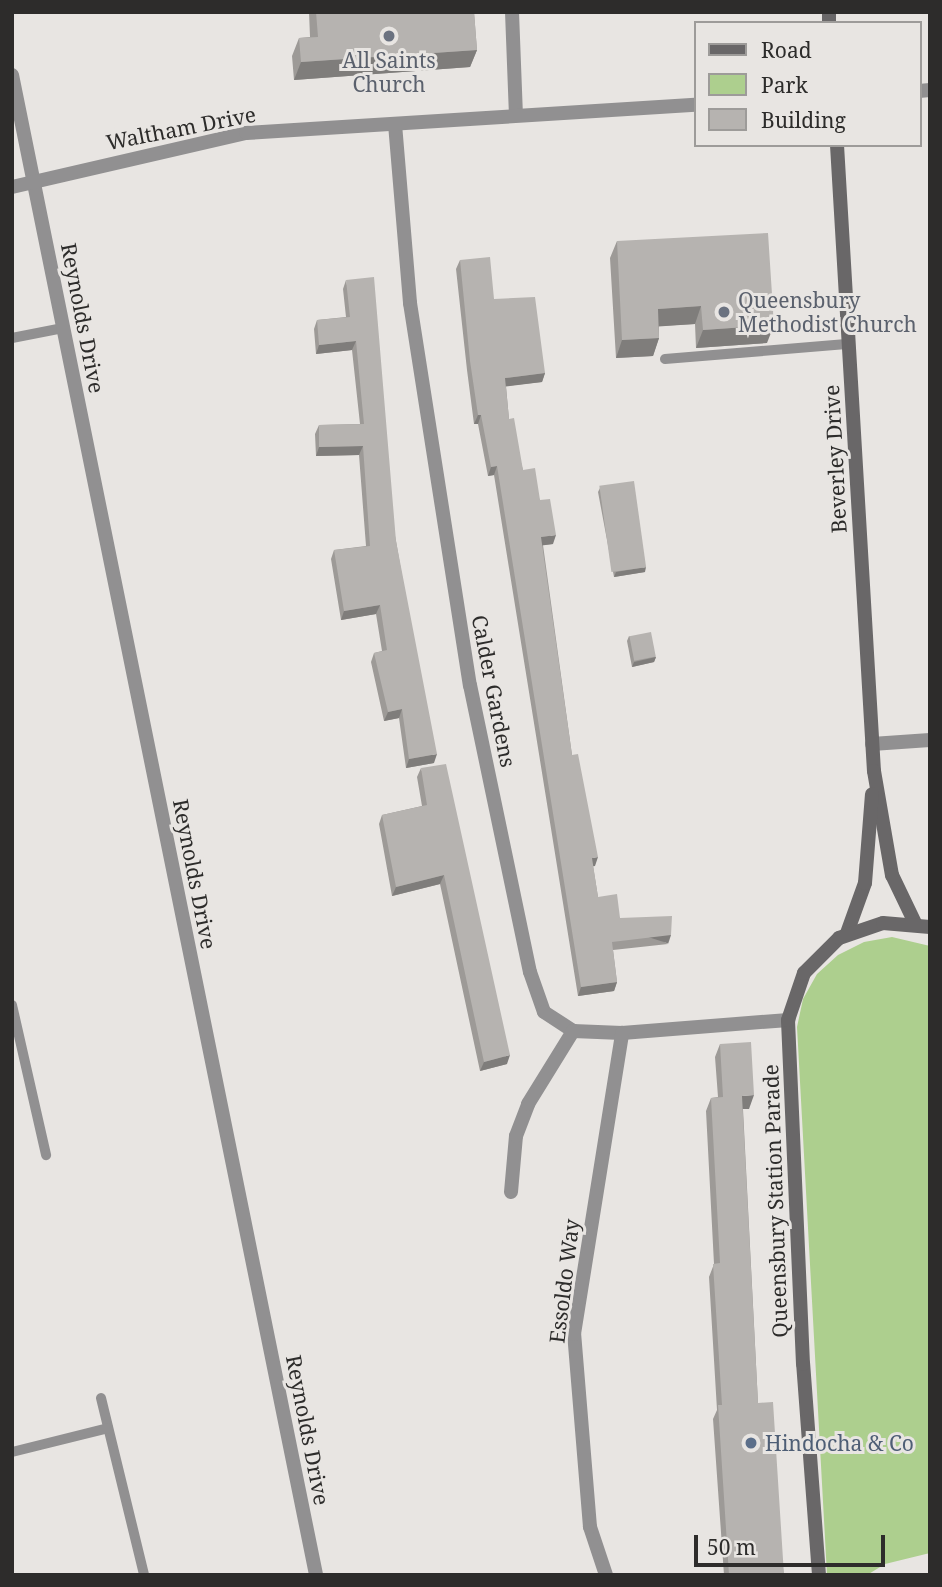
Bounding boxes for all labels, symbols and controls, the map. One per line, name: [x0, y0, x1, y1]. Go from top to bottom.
legend: [694, 21, 921, 147]
marker: All Saints Church: [381, 28, 397, 44]
text: Road: [761, 36, 812, 64]
place label: All Saints Church: [342, 47, 436, 97]
text: Park: [761, 71, 808, 99]
street label: Waltham Drive: [104, 101, 258, 155]
text: Building: [761, 106, 846, 134]
street label: Reynolds Drive: [56, 241, 110, 395]
place label: Queensbury Methodist Church: [738, 287, 917, 337]
marker: Queensbury Methodist Church: [716, 304, 732, 320]
street label: Beverley Drive: [819, 384, 851, 534]
street label: Calder Gardens: [467, 613, 521, 769]
street label: Reynolds Drive: [168, 797, 222, 951]
street label: Queensbury Station Parade: [758, 1064, 792, 1338]
street label: Essoldo Way: [544, 1217, 584, 1345]
street label: Reynolds Drive: [281, 1353, 335, 1507]
place label: Hindocha & Co: [765, 1430, 914, 1456]
marker: Hindocha & Co: [743, 1435, 759, 1451]
scale bar: [697, 1520, 888, 1564]
text: 50 m: [707, 1533, 756, 1561]

